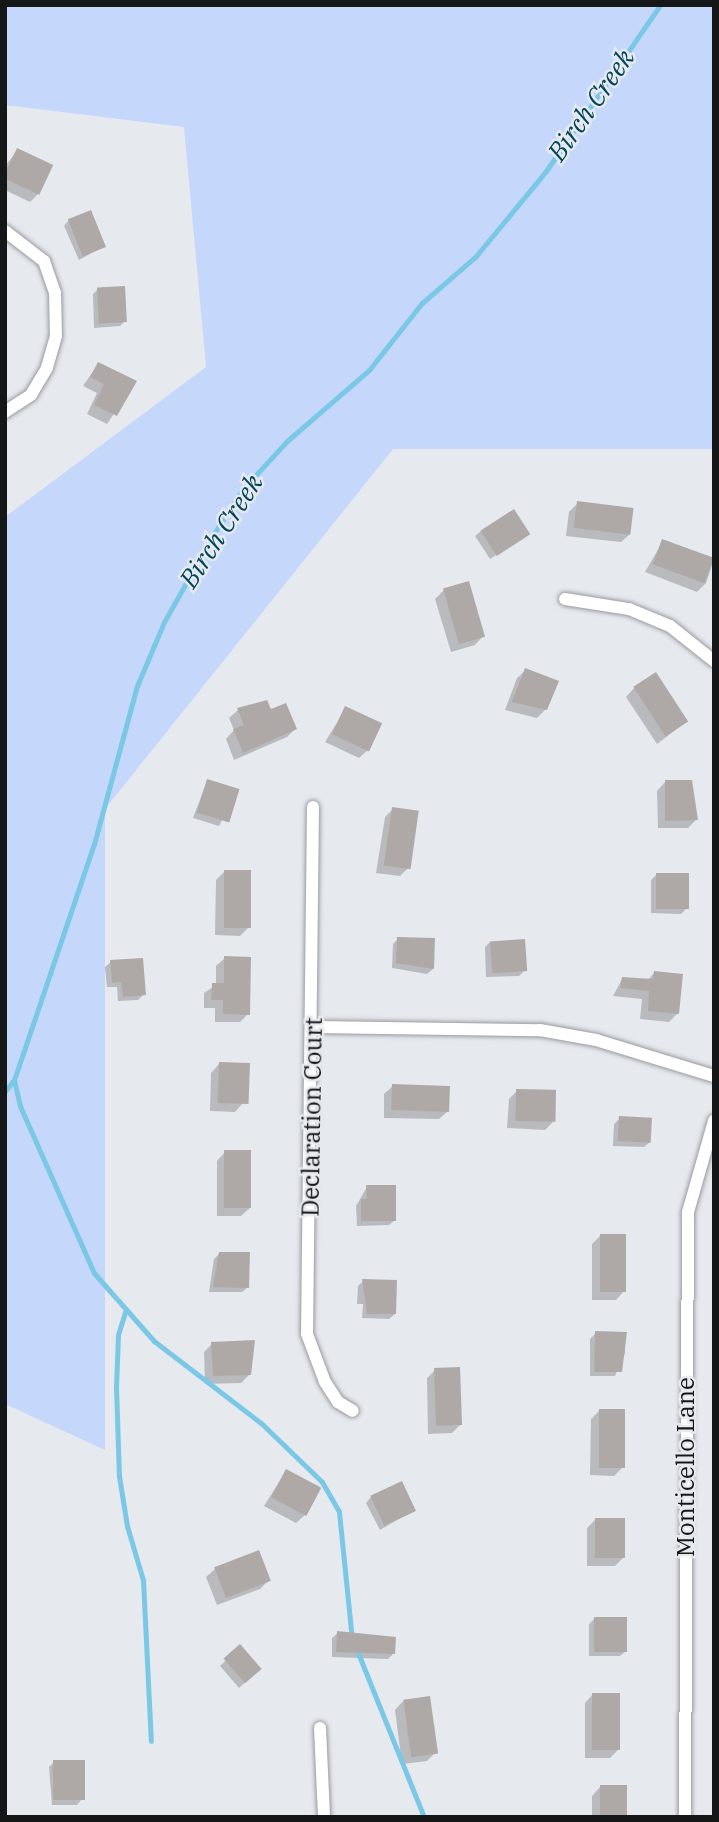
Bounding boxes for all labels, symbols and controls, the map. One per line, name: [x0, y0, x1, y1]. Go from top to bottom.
water label: Birch Creek: [541, 43, 641, 167]
water label: Birch Creek: [173, 468, 269, 594]
street label: Declaration Court: [296, 1017, 328, 1217]
street label: Monticello Lane: [672, 1377, 700, 1557]

